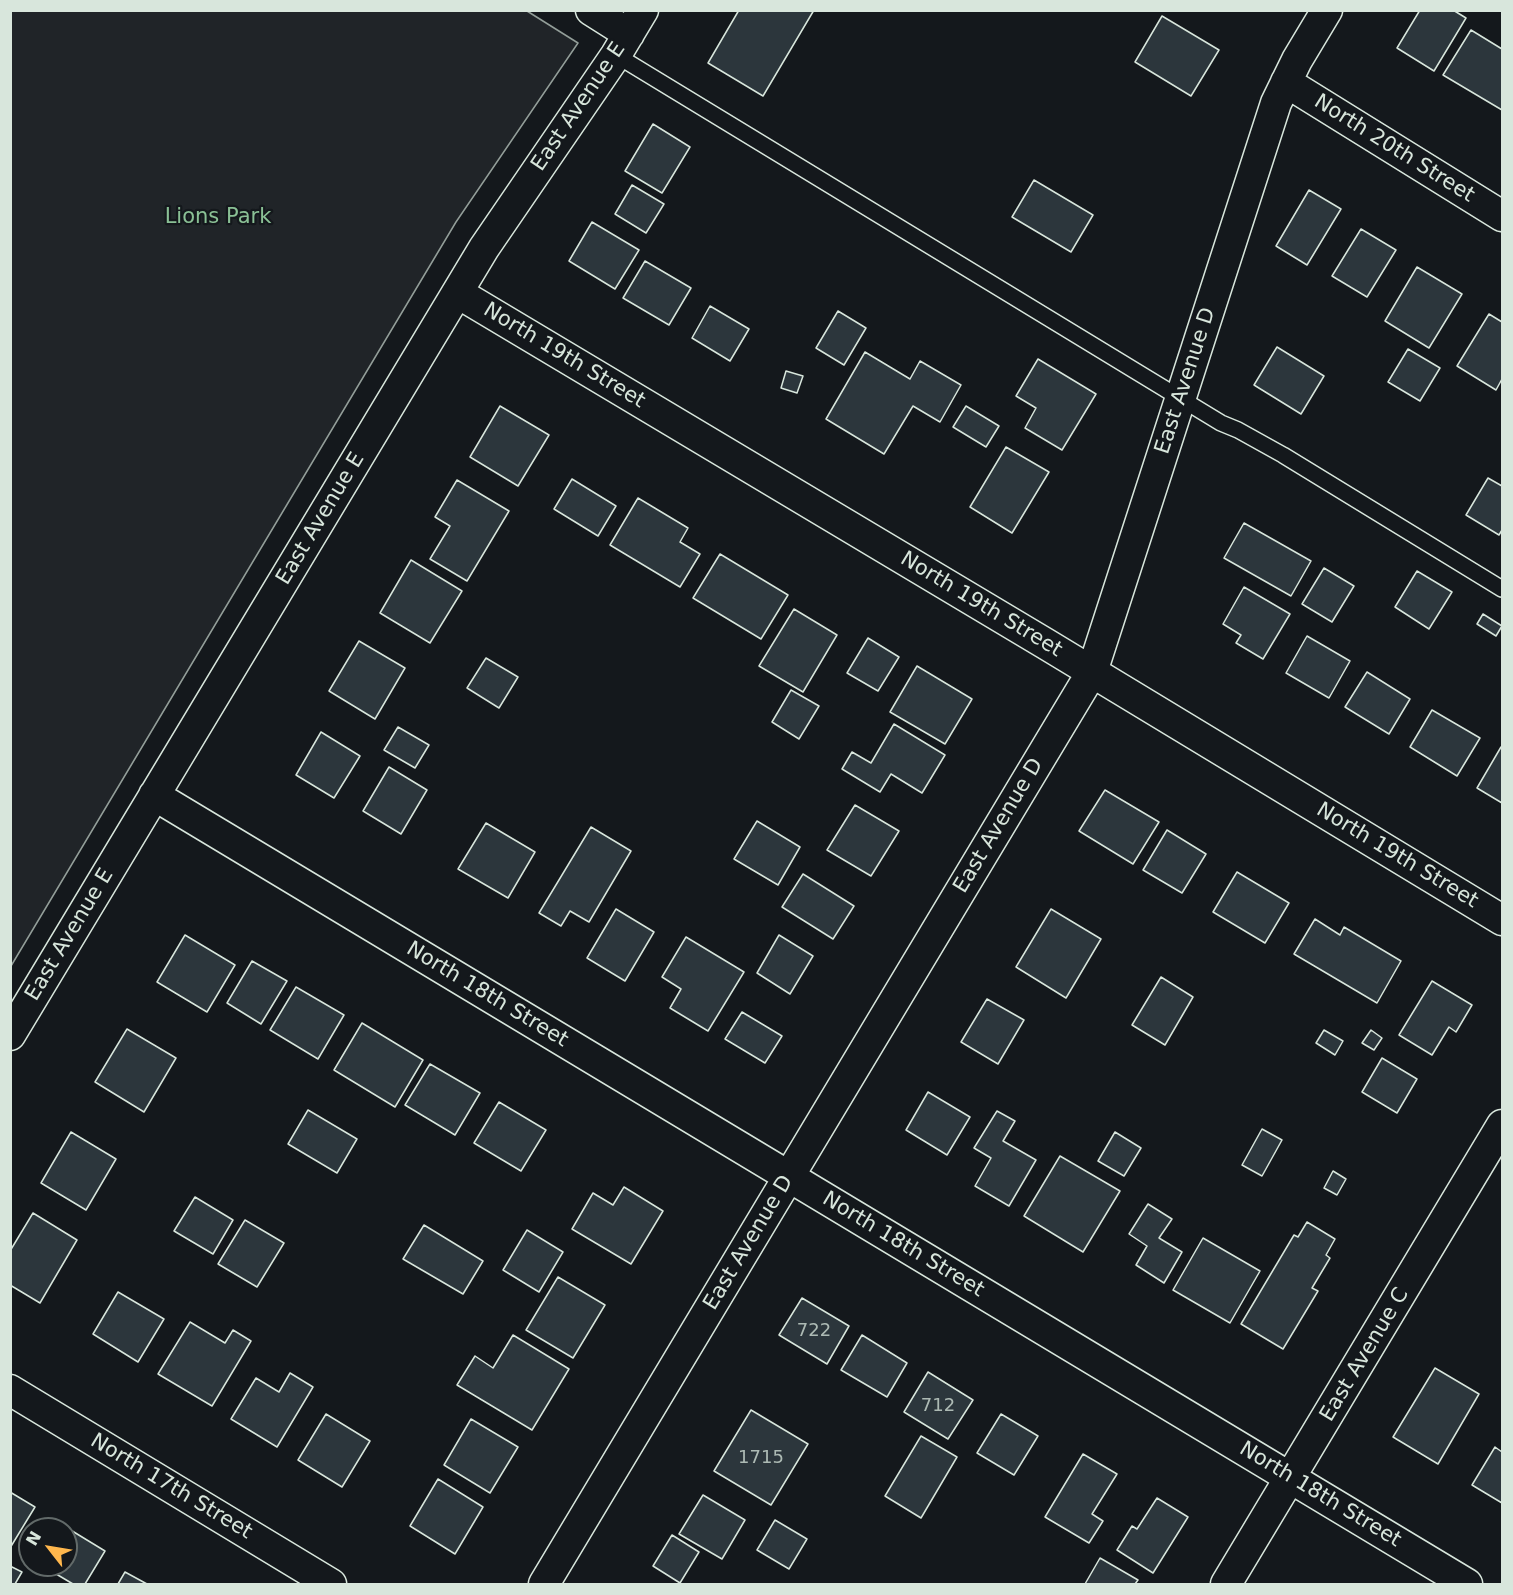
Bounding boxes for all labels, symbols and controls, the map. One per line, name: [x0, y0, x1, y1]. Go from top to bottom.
street label: East Avenue E: [527, 38, 631, 176]
street label: North 20th Street: [1309, 90, 1479, 208]
park label: Lions Park: [165, 205, 271, 231]
street label: North 19th Street: [479, 298, 649, 414]
street label: East Avenue D: [1150, 304, 1222, 458]
street label: East Avenue E: [272, 448, 370, 590]
street label: North 19th Street: [896, 547, 1066, 663]
street label: East Avenue D: [949, 754, 1049, 898]
street label: North 19th Street: [1312, 798, 1482, 914]
street label: East Avenue E: [21, 864, 119, 1006]
street label: North 18th Street: [402, 937, 572, 1053]
street label: East Avenue D: [699, 1171, 799, 1315]
street label: North 18th Street: [818, 1187, 988, 1303]
street label: East Avenue C: [1315, 1284, 1415, 1426]
house number: 722: [797, 1320, 831, 1342]
house number: 712: [921, 1395, 955, 1417]
street label: North 17th Street: [86, 1429, 256, 1545]
street label: North 18th Street: [1235, 1437, 1405, 1553]
house number: 1715: [738, 1447, 784, 1469]
north arrow: [18, 1517, 78, 1577]
text: N: [22, 1528, 45, 1549]

